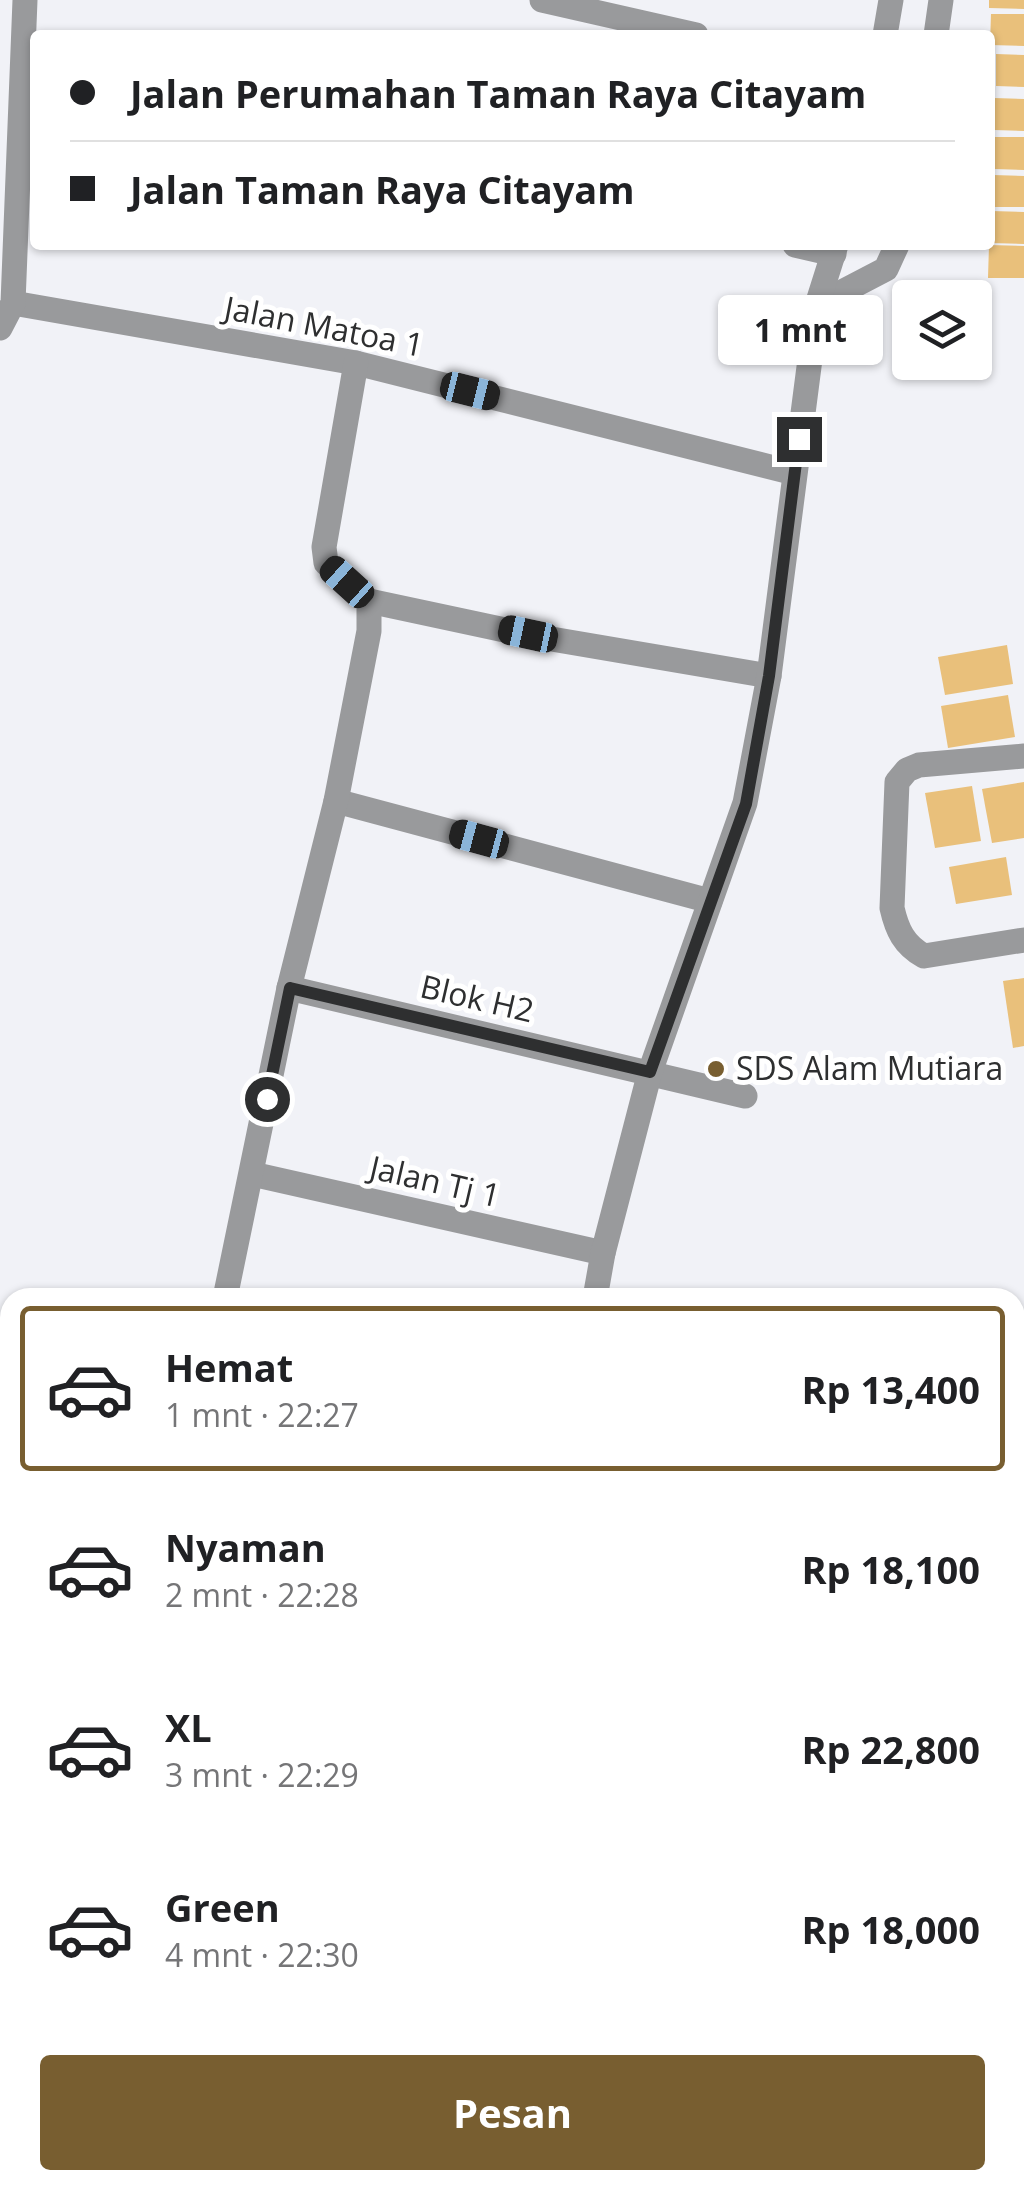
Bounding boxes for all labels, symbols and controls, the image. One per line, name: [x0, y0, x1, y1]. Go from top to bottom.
text: Jalan Perumahan Taman Raya Citayam: [130, 67, 866, 119]
text: Jalan Taman Raya Citayam: [130, 163, 635, 215]
map controls: [892, 280, 992, 380]
button: layers: [892, 280, 992, 380]
street label: Jalan Matoa 1: [218, 285, 427, 366]
callout: 1 mnt: [716, 294, 882, 364]
text: 1 mnt: [754, 308, 847, 351]
car: [437, 369, 503, 413]
route end: [777, 417, 822, 462]
car: [315, 551, 379, 613]
car: [496, 613, 560, 655]
car: [446, 817, 512, 861]
street label: Blok H2: [416, 964, 538, 1031]
place label: SDS Alam Mutiara: [736, 1046, 1003, 1089]
marker: SDS Alam Mutiara: [705, 1058, 727, 1080]
route start: [245, 1077, 290, 1122]
street label: Jalan Tj 1: [363, 1144, 505, 1216]
text: Hemat: [165, 1341, 293, 1393]
icon: car: [45, 1344, 135, 1434]
text: Rp 13,400: [802, 1363, 980, 1415]
text: 1 mnt · 22:27: [165, 1393, 359, 1436]
text: Nyaman: [165, 1521, 326, 1573]
icon: car: [45, 1524, 135, 1614]
text: Rp 18,100: [802, 1543, 980, 1595]
text: 2 mnt · 22:28: [165, 1573, 359, 1616]
text: XL: [165, 1701, 212, 1753]
icon: car: [45, 1704, 135, 1794]
text: Rp 22,800: [802, 1723, 980, 1775]
text: 3 mnt · 22:29: [165, 1753, 359, 1796]
text: Green: [165, 1881, 280, 1933]
icon: car: [45, 1884, 135, 1974]
text: Rp 18,000: [802, 1903, 980, 1955]
text: 4 mnt · 22:30: [165, 1933, 359, 1976]
button: Pesan: [40, 2055, 985, 2170]

